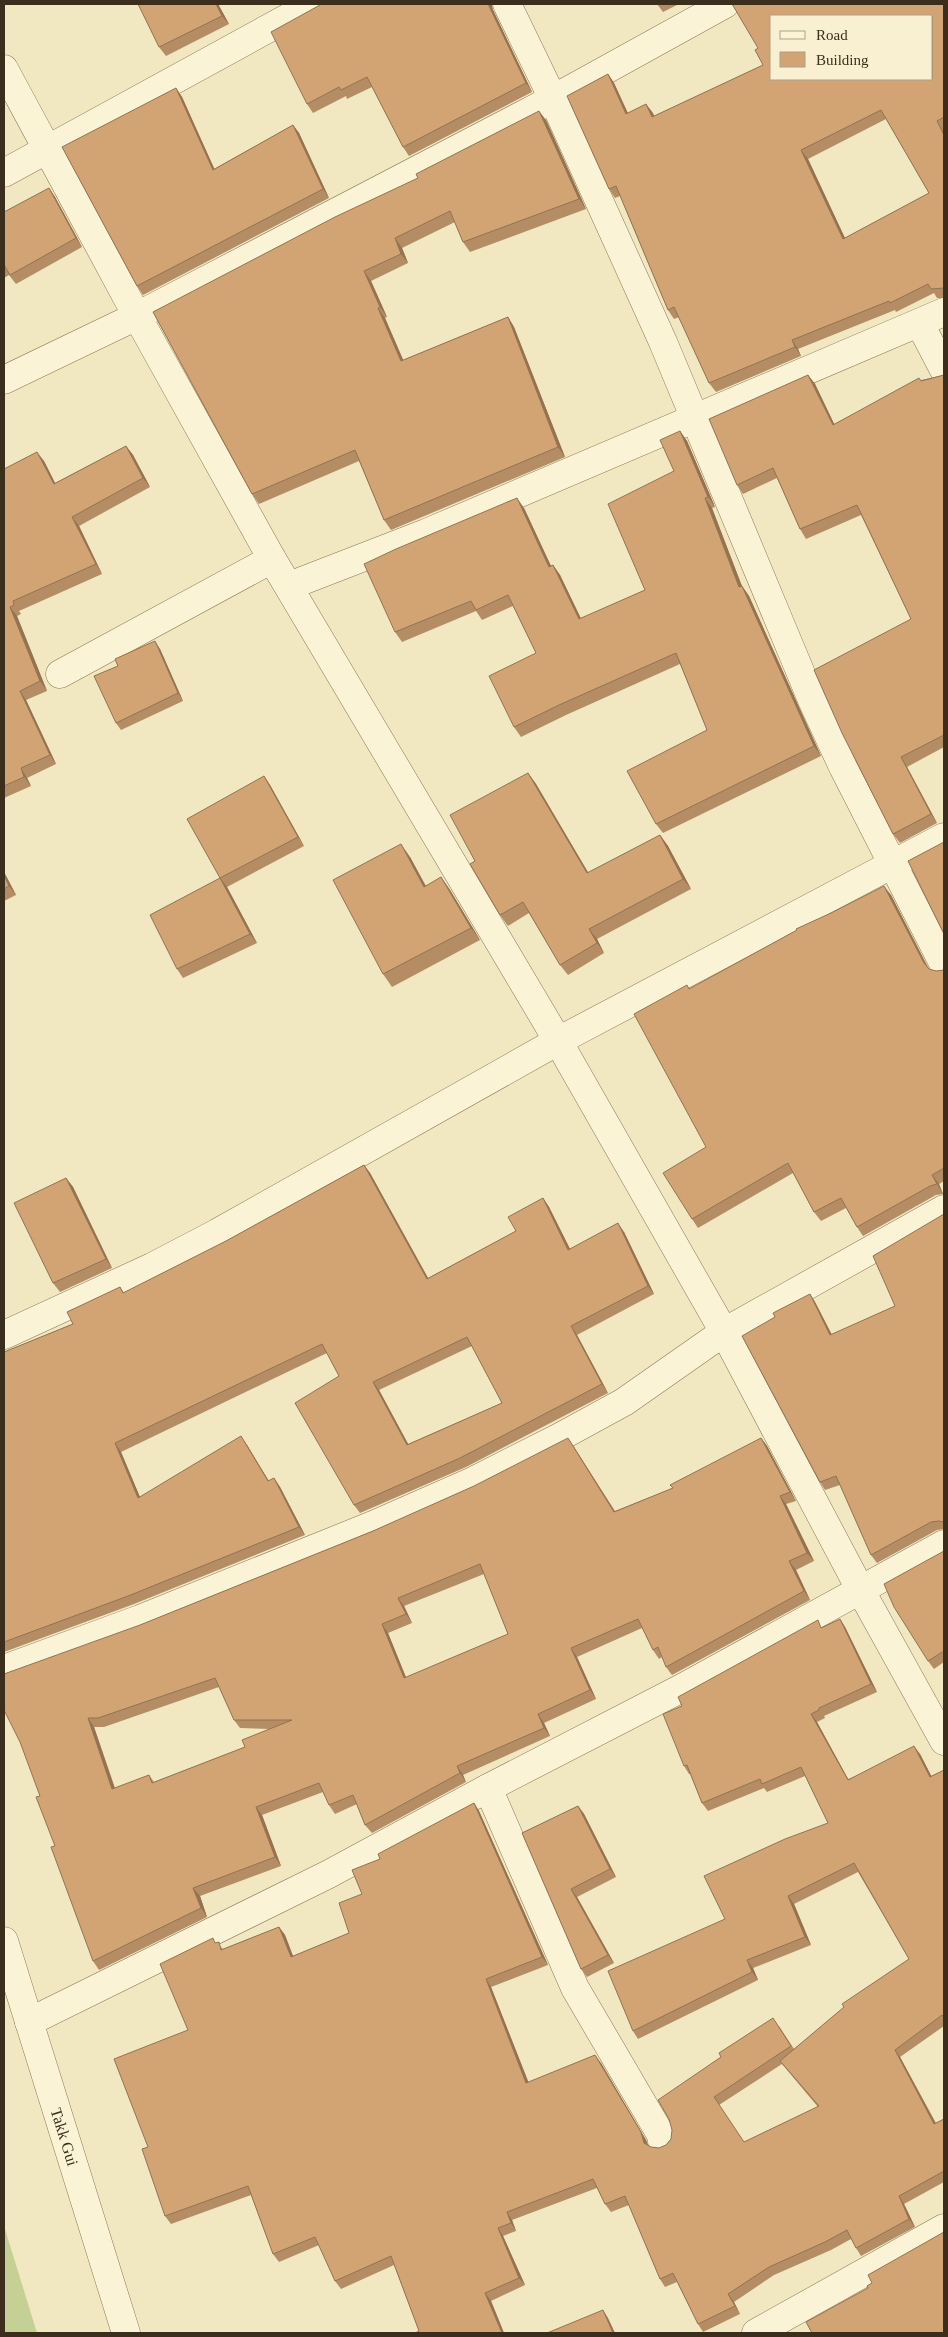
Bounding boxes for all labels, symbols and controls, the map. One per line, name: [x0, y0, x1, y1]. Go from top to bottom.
legend: [770, 15, 933, 80]
text: Road: [816, 27, 848, 43]
text: Building: [816, 52, 869, 68]
street label: Takk Gui: [48, 2106, 82, 2168]

